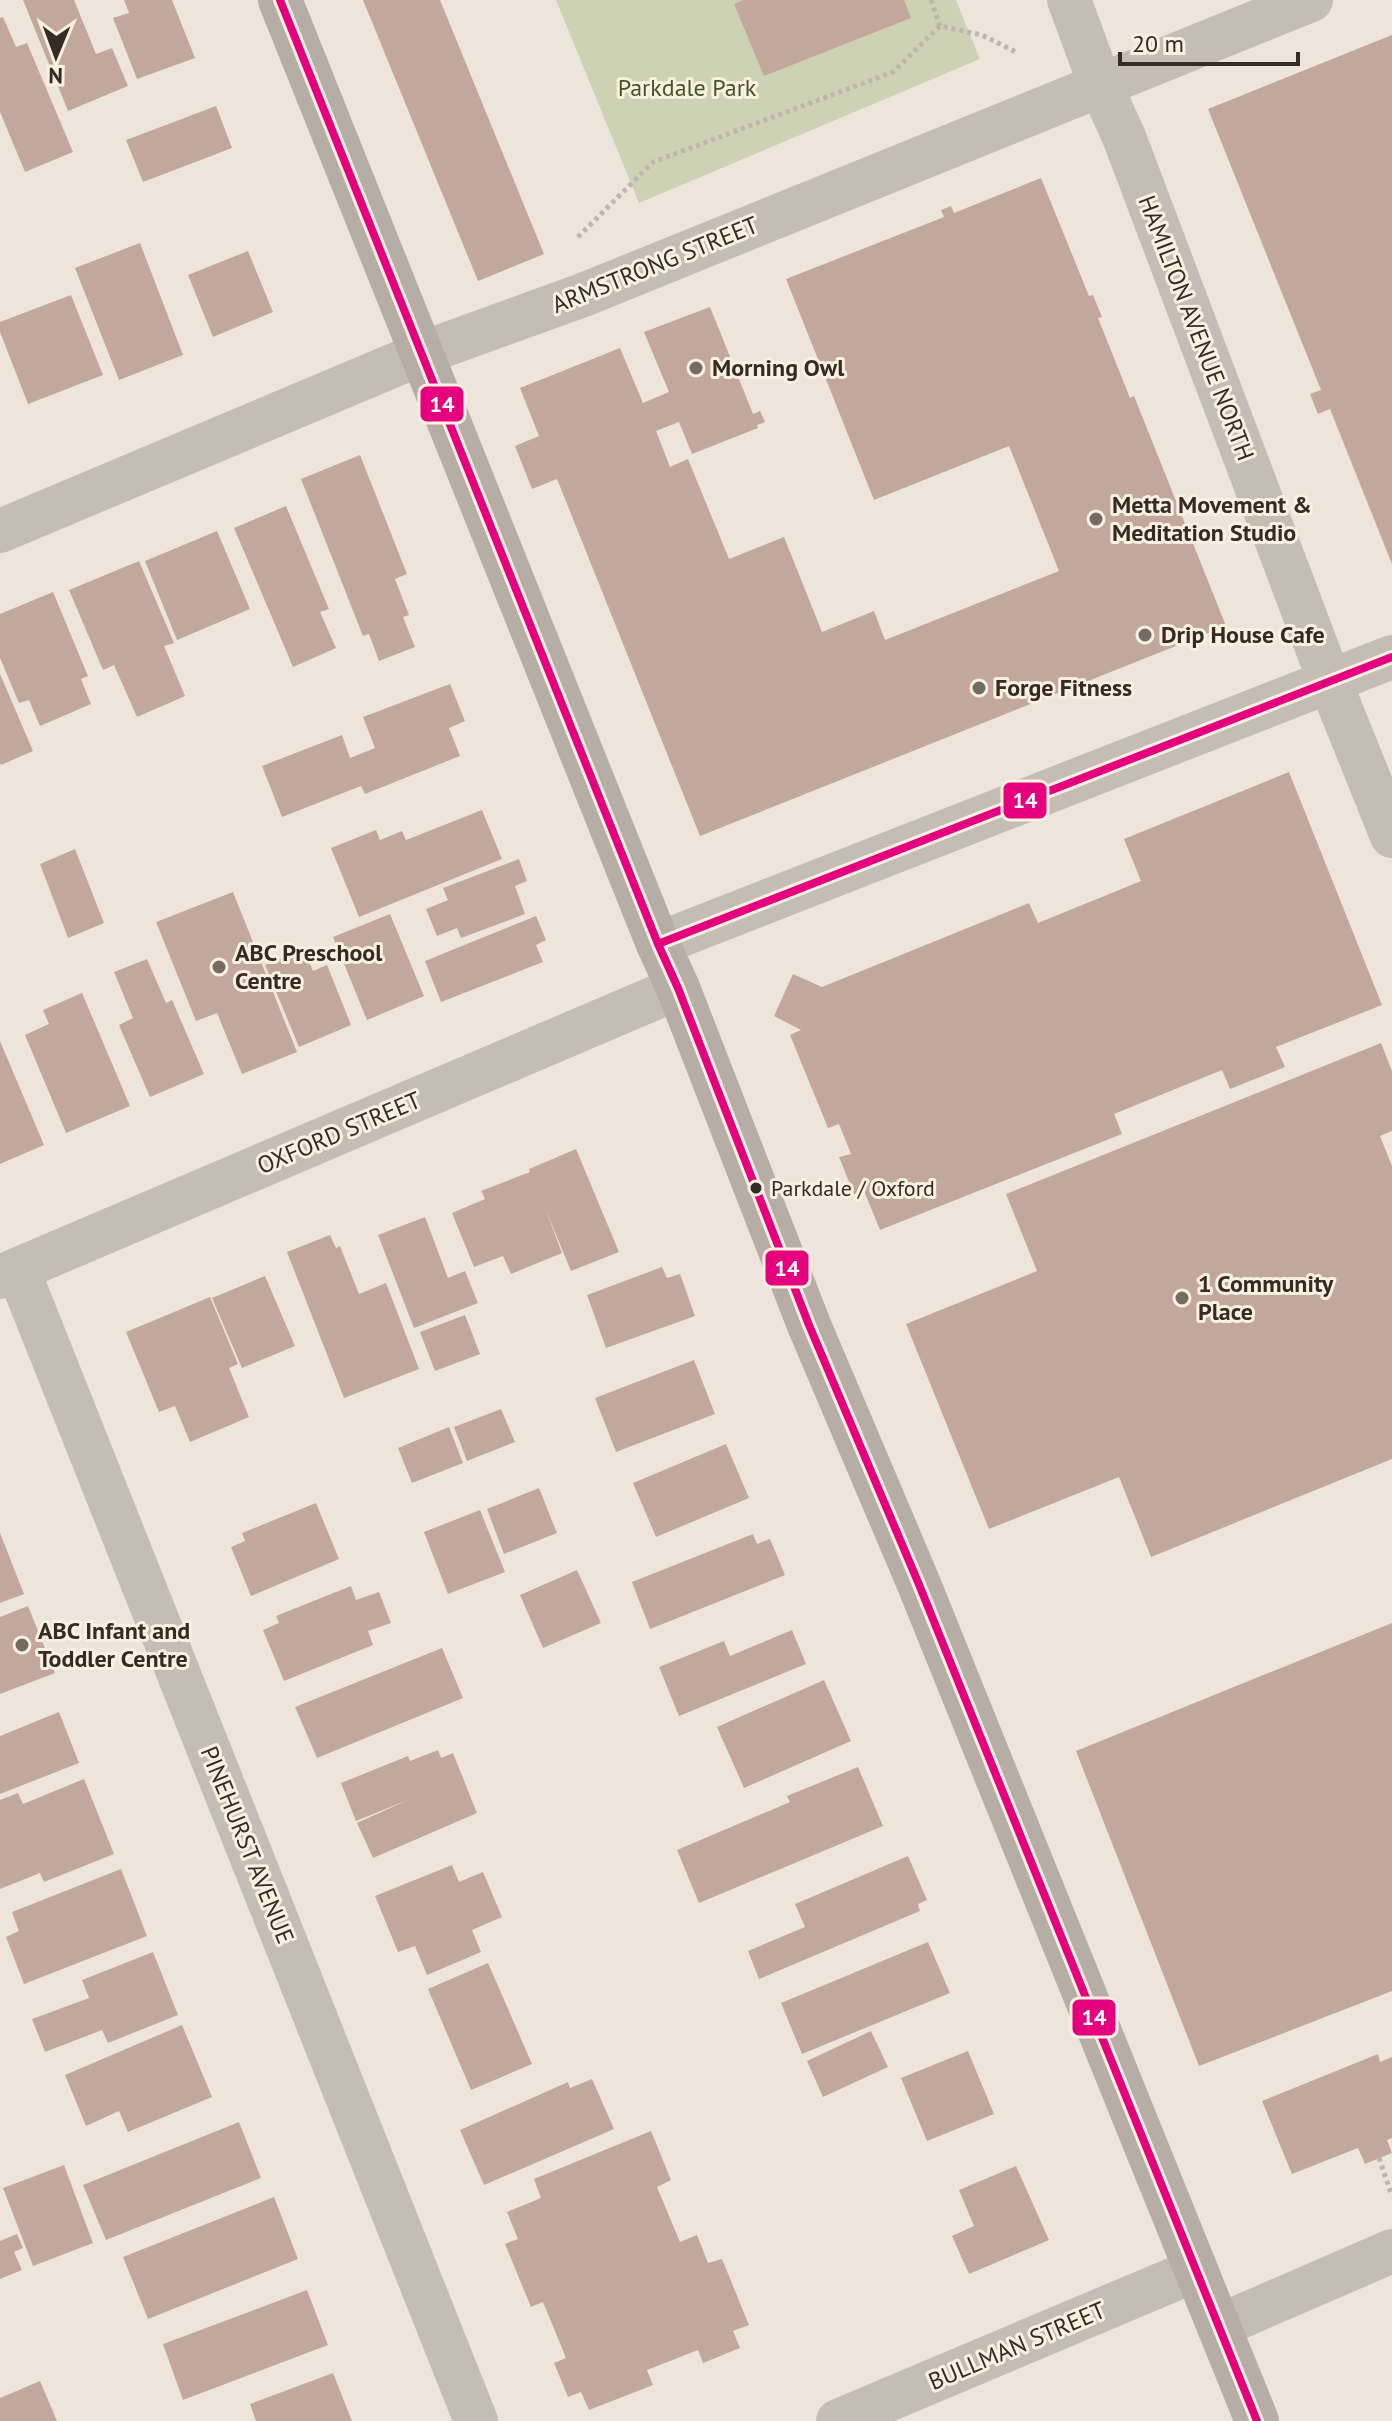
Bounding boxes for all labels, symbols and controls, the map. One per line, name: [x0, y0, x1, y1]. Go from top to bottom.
north arrow: [16, 16, 96, 96]
scale bar: [1120, 16, 1298, 66]
text: 20 m: [1132, 28, 1184, 59]
text: N: [48, 62, 63, 90]
park label: Parkdale Park: [618, 72, 757, 103]
street label: HAMILTON AVENUE NORTH: [1132, 191, 1261, 465]
street label: ARMSTRONG STREET: [547, 209, 762, 320]
place label: Morning Owl: [712, 352, 845, 383]
marker: Morning Owl: [687, 359, 705, 377]
line badge: 14: [419, 385, 465, 423]
text: 14: [430, 390, 455, 418]
place label: Metta Movement & Meditation Studio: [1112, 489, 1312, 548]
marker: Metta Movement & Meditation Studio: [1087, 510, 1105, 528]
place label: Drip House Cafe: [1161, 619, 1325, 650]
marker: Drip House Cafe: [1136, 626, 1154, 644]
place label: Forge Fitness: [995, 672, 1132, 703]
marker: Forge Fitness: [970, 679, 988, 697]
line badge: 14: [1002, 781, 1048, 820]
text: 14: [1013, 786, 1038, 814]
place label: ABC Preschool Centre: [235, 937, 383, 996]
marker: ABC Preschool Centre: [210, 958, 228, 976]
street label: OXFORD STREET: [252, 1084, 425, 1181]
place label: Parkdale / Oxford: [771, 1174, 935, 1202]
marker: Parkdale / Oxford: [748, 1180, 764, 1196]
line badge: 14: [764, 1249, 810, 1287]
text: 14: [775, 1254, 800, 1282]
place label: 1 Community Place: [1198, 1268, 1334, 1327]
marker: 1 Community Place: [1173, 1289, 1191, 1307]
place label: ABC Infant and Toddler Centre: [38, 1615, 190, 1674]
marker: ABC Infant and Toddler Centre: [13, 1636, 31, 1654]
street label: PINEHURST AVENUE: [194, 1741, 301, 1948]
line badge: 14: [1071, 1998, 1117, 2037]
text: 14: [1082, 2003, 1107, 2031]
street label: BULLMAN STREET: [924, 2294, 1110, 2397]

